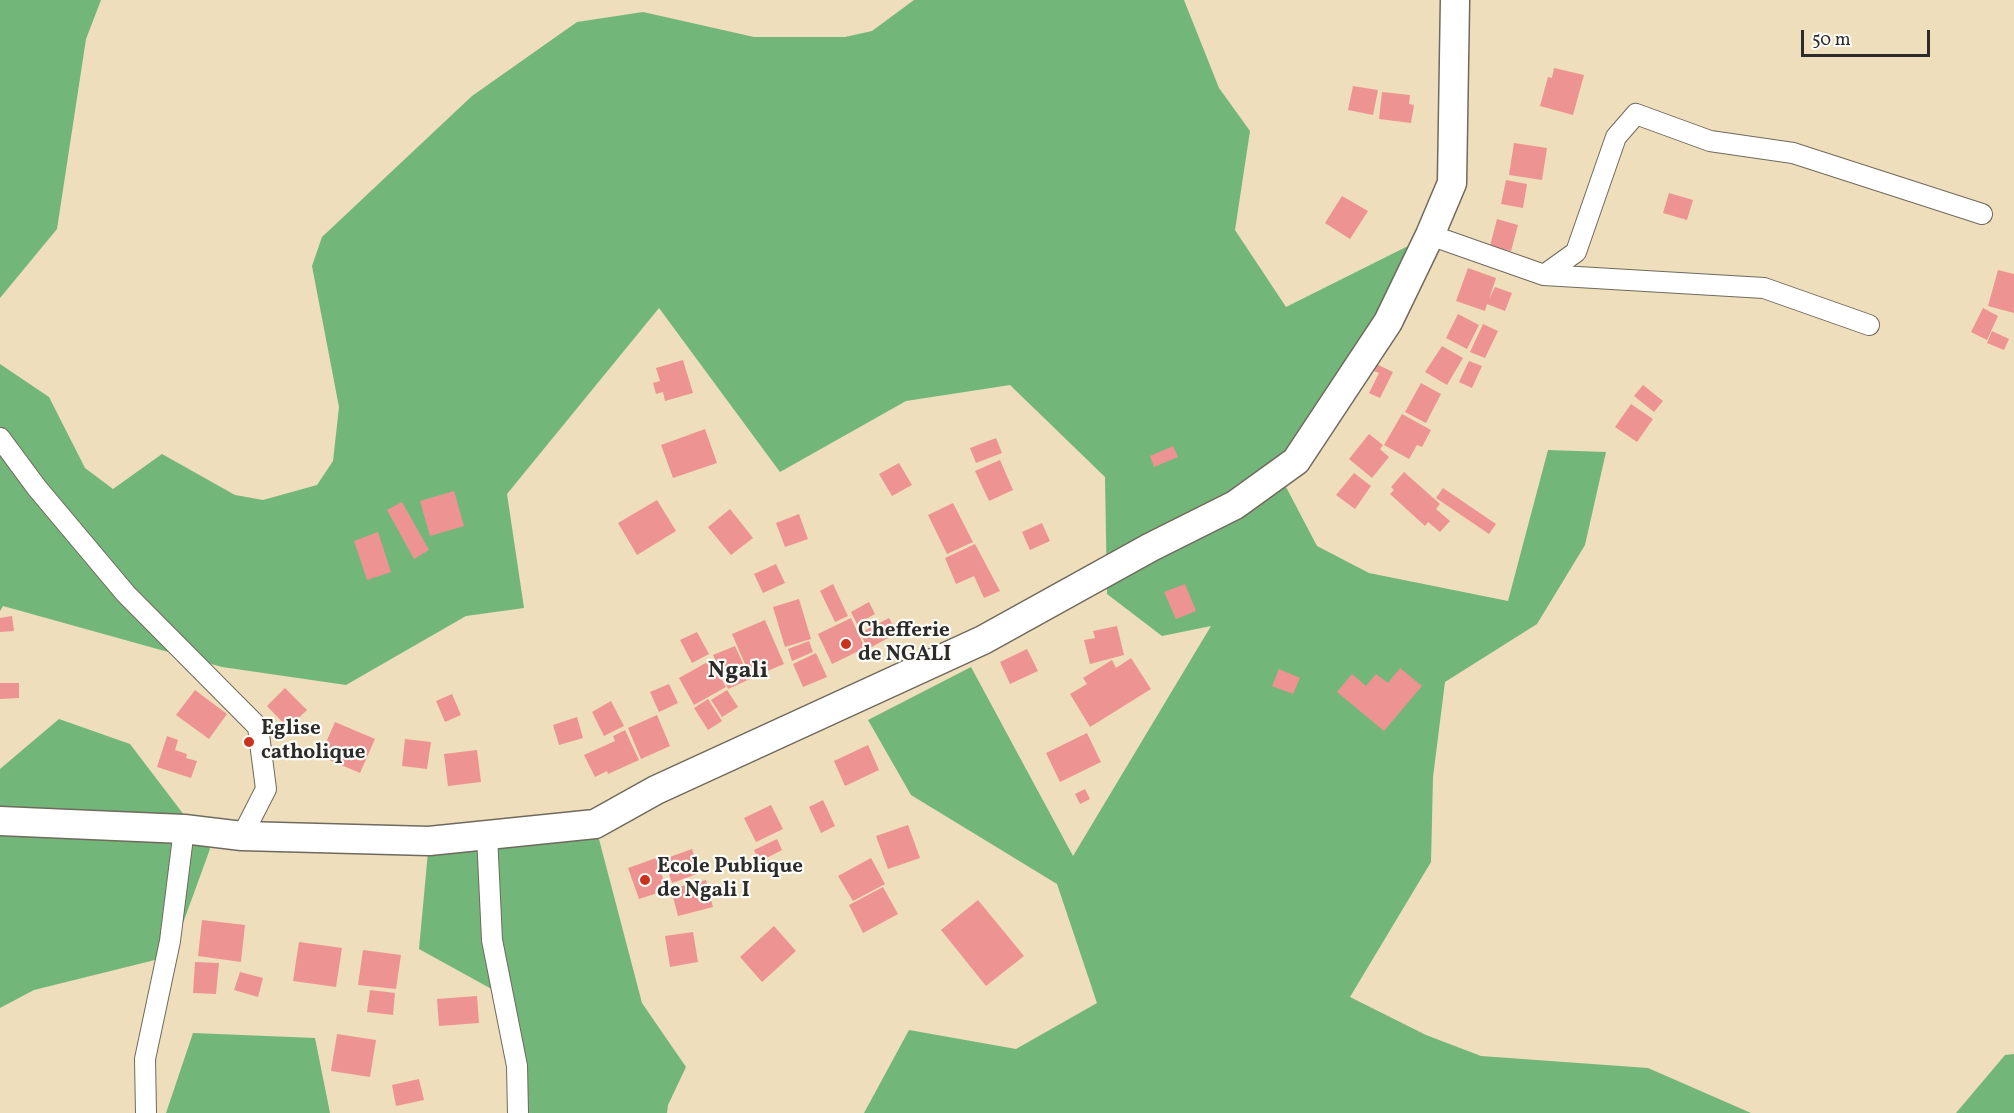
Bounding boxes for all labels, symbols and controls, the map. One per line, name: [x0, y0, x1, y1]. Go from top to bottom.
scale bar: [1804, 18, 1933, 56]
text: 50 m: [1812, 28, 1851, 53]
place label: Chefferie de NGALI: [858, 619, 951, 669]
marker: Chefferie de NGALI: [839, 637, 853, 651]
district label: Ngali: [708, 659, 768, 687]
place label: Eglise catholique: [261, 717, 366, 767]
marker: Eglise catholique: [242, 735, 256, 749]
place label: Ecole Publique de Ngali I: [657, 855, 803, 905]
marker: Ecole Publique de Ngali I: [638, 873, 652, 887]

